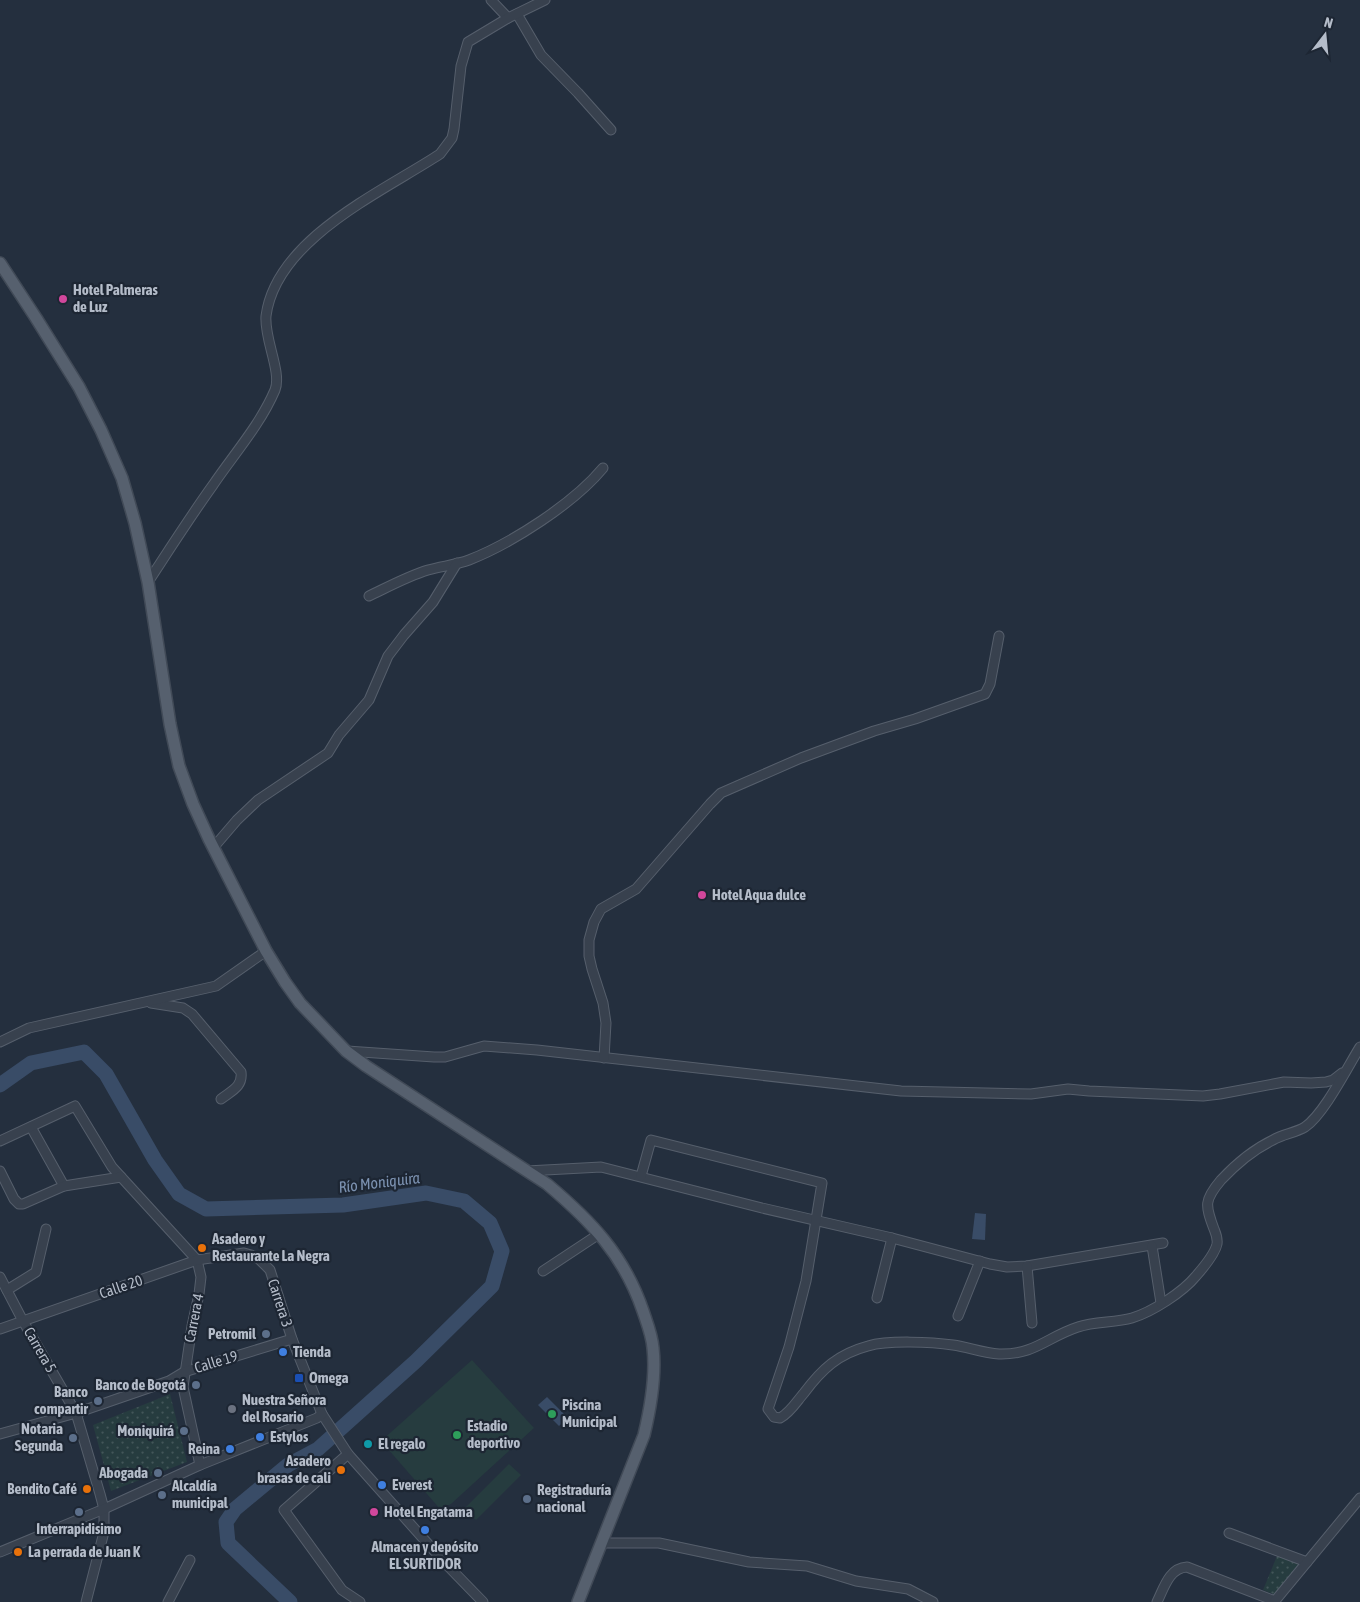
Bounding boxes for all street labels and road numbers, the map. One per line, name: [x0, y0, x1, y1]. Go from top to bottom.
street label: Calle 20: [97, 1271, 145, 1302]
street label: Carrera 3: [265, 1277, 296, 1329]
street label: Carrera 4: [180, 1292, 207, 1344]
street label: Carrera 5: [21, 1324, 60, 1375]
street label: Calle 19: [192, 1347, 240, 1376]

